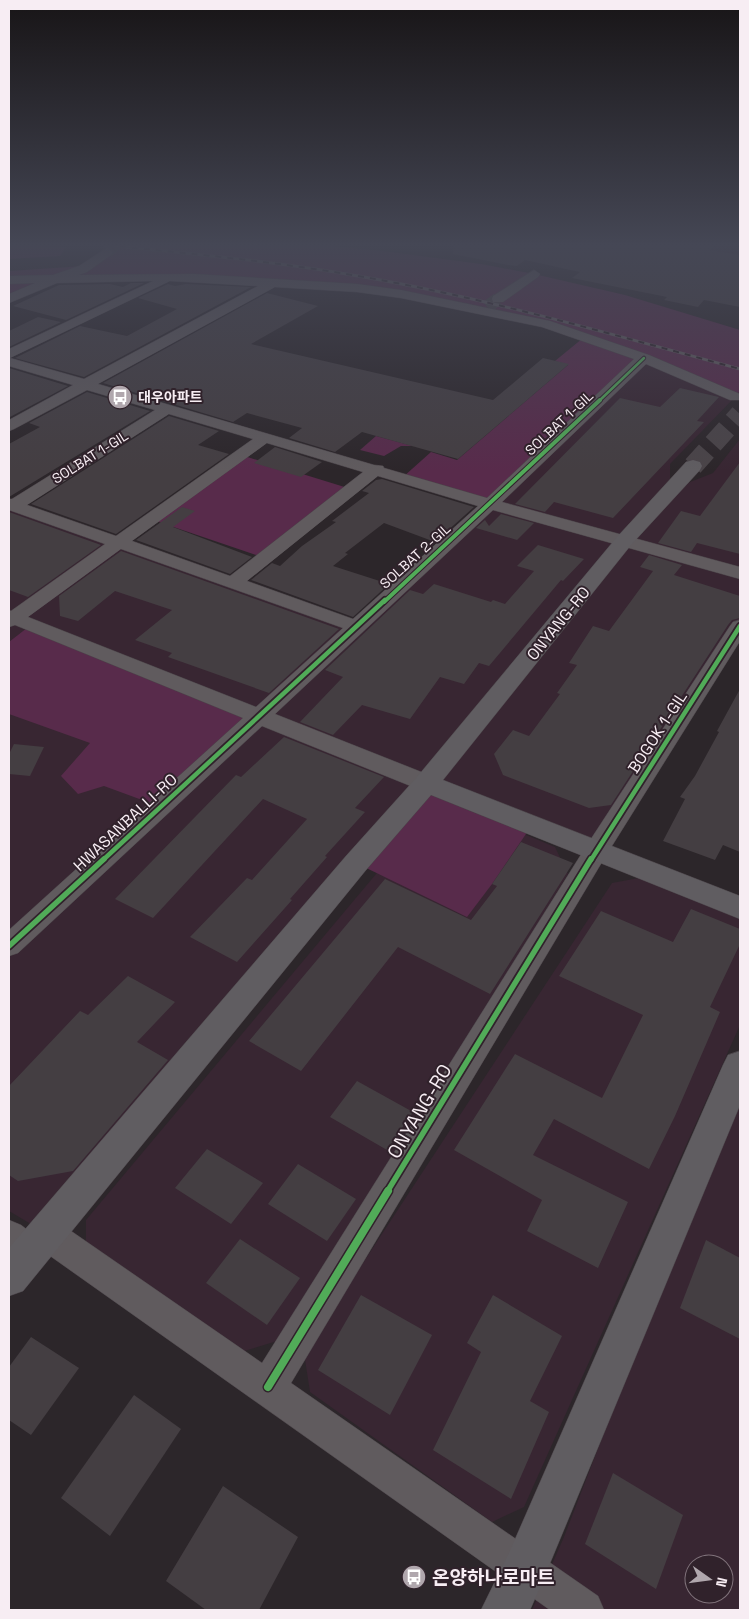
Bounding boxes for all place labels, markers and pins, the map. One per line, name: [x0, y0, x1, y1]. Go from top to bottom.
bus stop icon: 대우아파트: [107, 384, 133, 410]
place label: 대우아파트: [138, 388, 203, 406]
bus stop icon: 온양하나로마트: [401, 1564, 427, 1590]
place label: 온양하나로마트: [432, 1565, 554, 1590]

